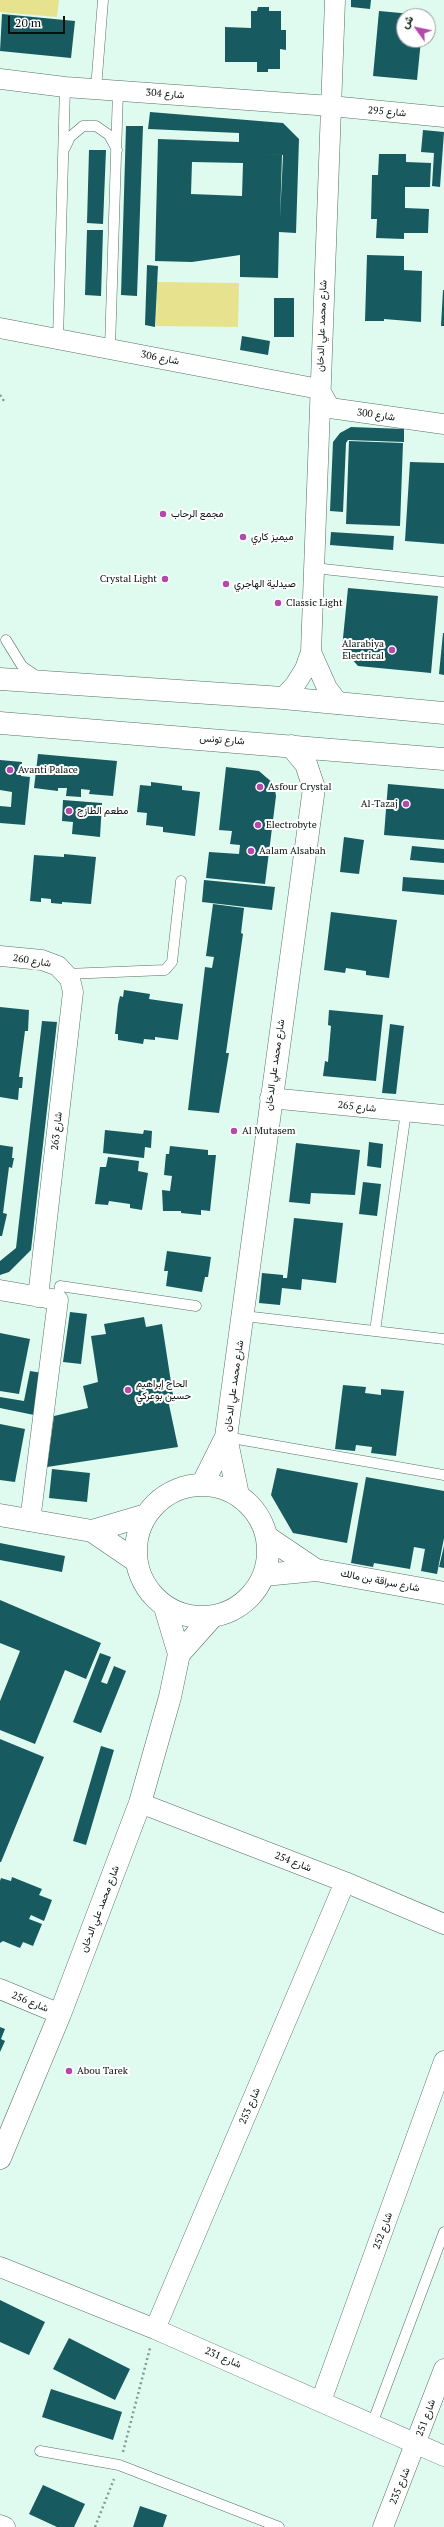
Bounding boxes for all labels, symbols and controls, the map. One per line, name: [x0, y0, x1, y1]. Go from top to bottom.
scale bar: [10, 8, 67, 34]
north arrow: [396, 8, 436, 48]
text: ش: [397, 13, 416, 31]
text: 20 m: [15, 15, 41, 30]
street label: شارع 304: [145, 87, 185, 101]
street label: شارع 295: [367, 104, 407, 120]
street label: شارع محمد علي الدخان: [314, 280, 330, 372]
street label: شارع 306: [140, 348, 180, 368]
street label: شارع 300: [356, 406, 396, 424]
place label: مجمع الرحاب: [171, 508, 224, 520]
marker: مجمع الرحاب: [158, 509, 168, 519]
place label: ميميز كاري: [251, 531, 293, 543]
marker: ميميز كاري: [238, 532, 248, 542]
place label: Crystal Light: [100, 573, 157, 585]
marker: Crystal Light: [160, 574, 170, 584]
place label: صيدلية الهاجري: [234, 578, 296, 590]
marker: صيدلية الهاجري: [221, 579, 231, 589]
place label: Classic Light: [286, 597, 343, 609]
marker: Classic Light: [273, 598, 283, 608]
place label: Alarabiya Electrical: [342, 638, 384, 662]
marker: Alarabiya Electrical: [387, 645, 397, 655]
street label: شارع تونس: [199, 732, 245, 748]
place label: Avanti Palace: [18, 764, 78, 776]
marker: Avanti Palace: [5, 765, 15, 775]
place label: Asfour Crystal: [268, 781, 332, 793]
marker: Asfour Crystal: [255, 782, 265, 792]
place label: Al-Tazaj: [361, 798, 398, 810]
marker: Al-Tazaj: [401, 799, 411, 809]
place label: مطعم الطازج: [77, 805, 128, 817]
marker: مطعم الطازج: [64, 806, 74, 816]
place label: Electrobyte: [266, 819, 317, 831]
marker: Electrobyte: [253, 820, 263, 830]
place label: Aalam Alsabah: [259, 845, 326, 857]
marker: Aalam Alsabah: [246, 846, 256, 856]
street label: شارع 260: [12, 952, 52, 970]
street label: شارع محمد علي الدخان: [263, 1019, 287, 1111]
street label: شارع 265: [337, 1099, 377, 1115]
street label: شارع 263: [49, 1111, 65, 1151]
place label: Al Mutasem: [242, 1125, 295, 1137]
marker: Al Mutasem: [229, 1126, 239, 1136]
street label: شارع محمد علي الدخان: [222, 1340, 246, 1432]
place label: الحاج إبراهيم حسين بوعركي: [136, 1378, 191, 1402]
marker: الحاج إبراهيم حسين بوعركي: [123, 1385, 133, 1395]
street label: شارع سراقة بن مالك: [339, 1567, 421, 1595]
street label: شارع 254: [273, 1849, 313, 1875]
street label: شارع محمد علي الدخان: [78, 1864, 122, 1954]
street label: شارع 256: [10, 1989, 50, 2015]
place label: Abou Tarek: [77, 2065, 128, 2077]
marker: Abou Tarek: [64, 2066, 74, 2076]
street label: شارع 253: [237, 2086, 263, 2126]
street label: شارع 252: [371, 2211, 395, 2251]
street label: شارع 231: [203, 2345, 243, 2371]
street label: شارع 251: [414, 2398, 438, 2438]
street label: شارع 235: [387, 2466, 413, 2506]

